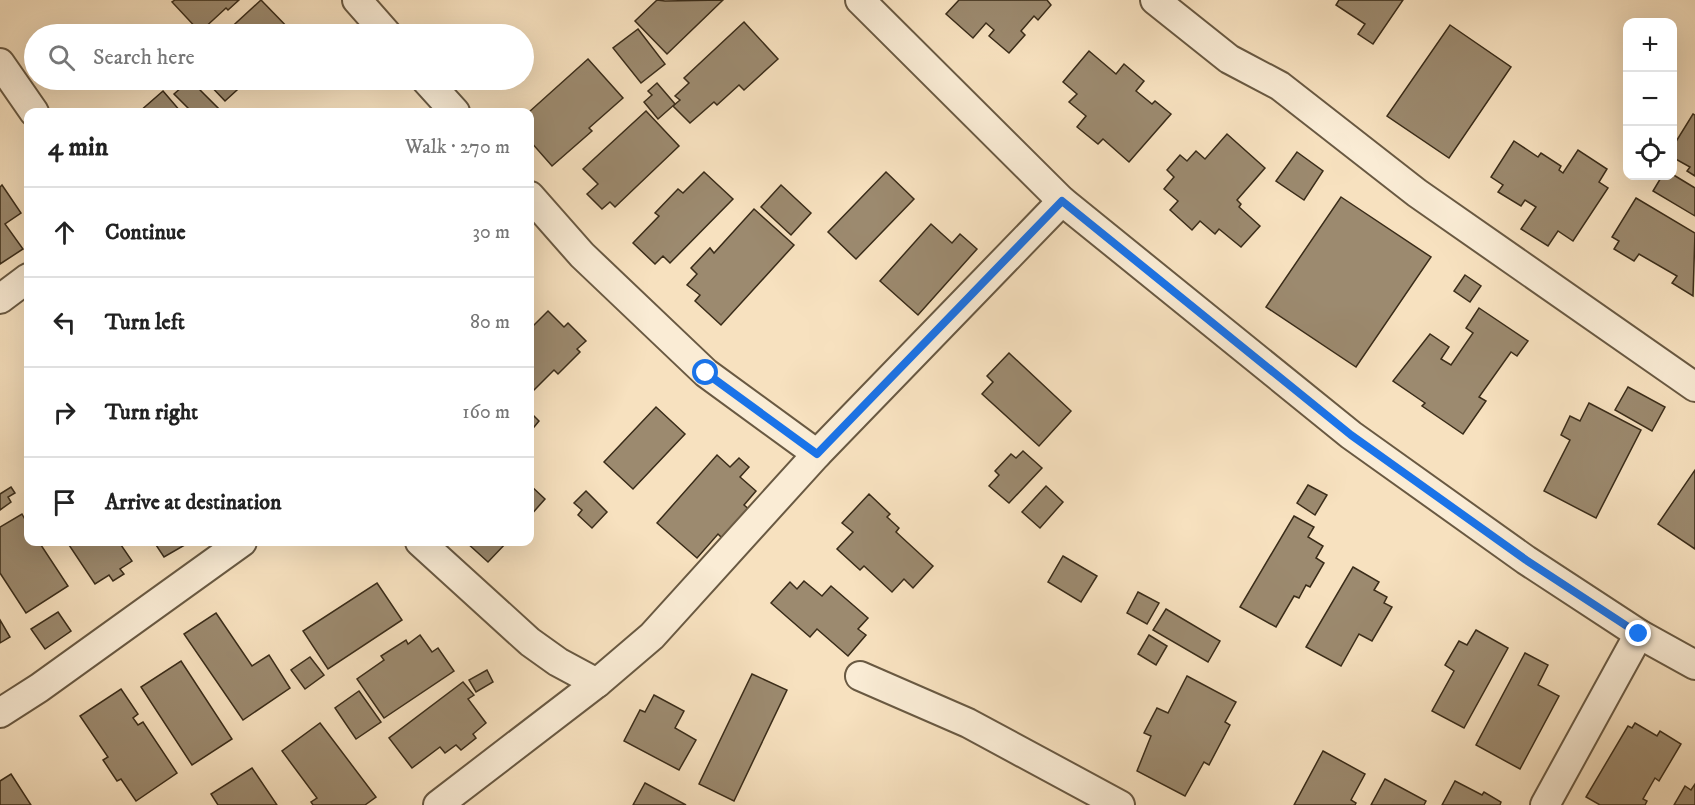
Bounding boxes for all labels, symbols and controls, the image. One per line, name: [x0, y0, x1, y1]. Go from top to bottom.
map controls: [1623, 18, 1677, 180]
button: +: [1623, 18, 1677, 72]
search box: [24, 24, 534, 90]
icon: search: [45, 41, 78, 74]
text: Search here: [93, 44, 195, 71]
button: −: [1623, 72, 1677, 126]
button: locate: [1623, 126, 1677, 180]
text: 4 min: [48, 131, 108, 164]
text: Walk · 270 m: [405, 135, 510, 160]
icon: ahead: [48, 216, 81, 249]
text: Continue: [105, 219, 186, 246]
text: 30 m: [472, 220, 510, 245]
icon: left: [48, 306, 81, 339]
text: Turn left: [105, 309, 185, 336]
text: 80 m: [470, 310, 510, 335]
route start: [692, 359, 718, 385]
icon: right: [48, 396, 81, 429]
text: Turn right: [105, 399, 198, 426]
text: 160 m: [462, 400, 510, 425]
icon: arrive: [48, 486, 81, 519]
text: Arrive at destination: [105, 489, 282, 516]
route end: [1625, 620, 1651, 646]

